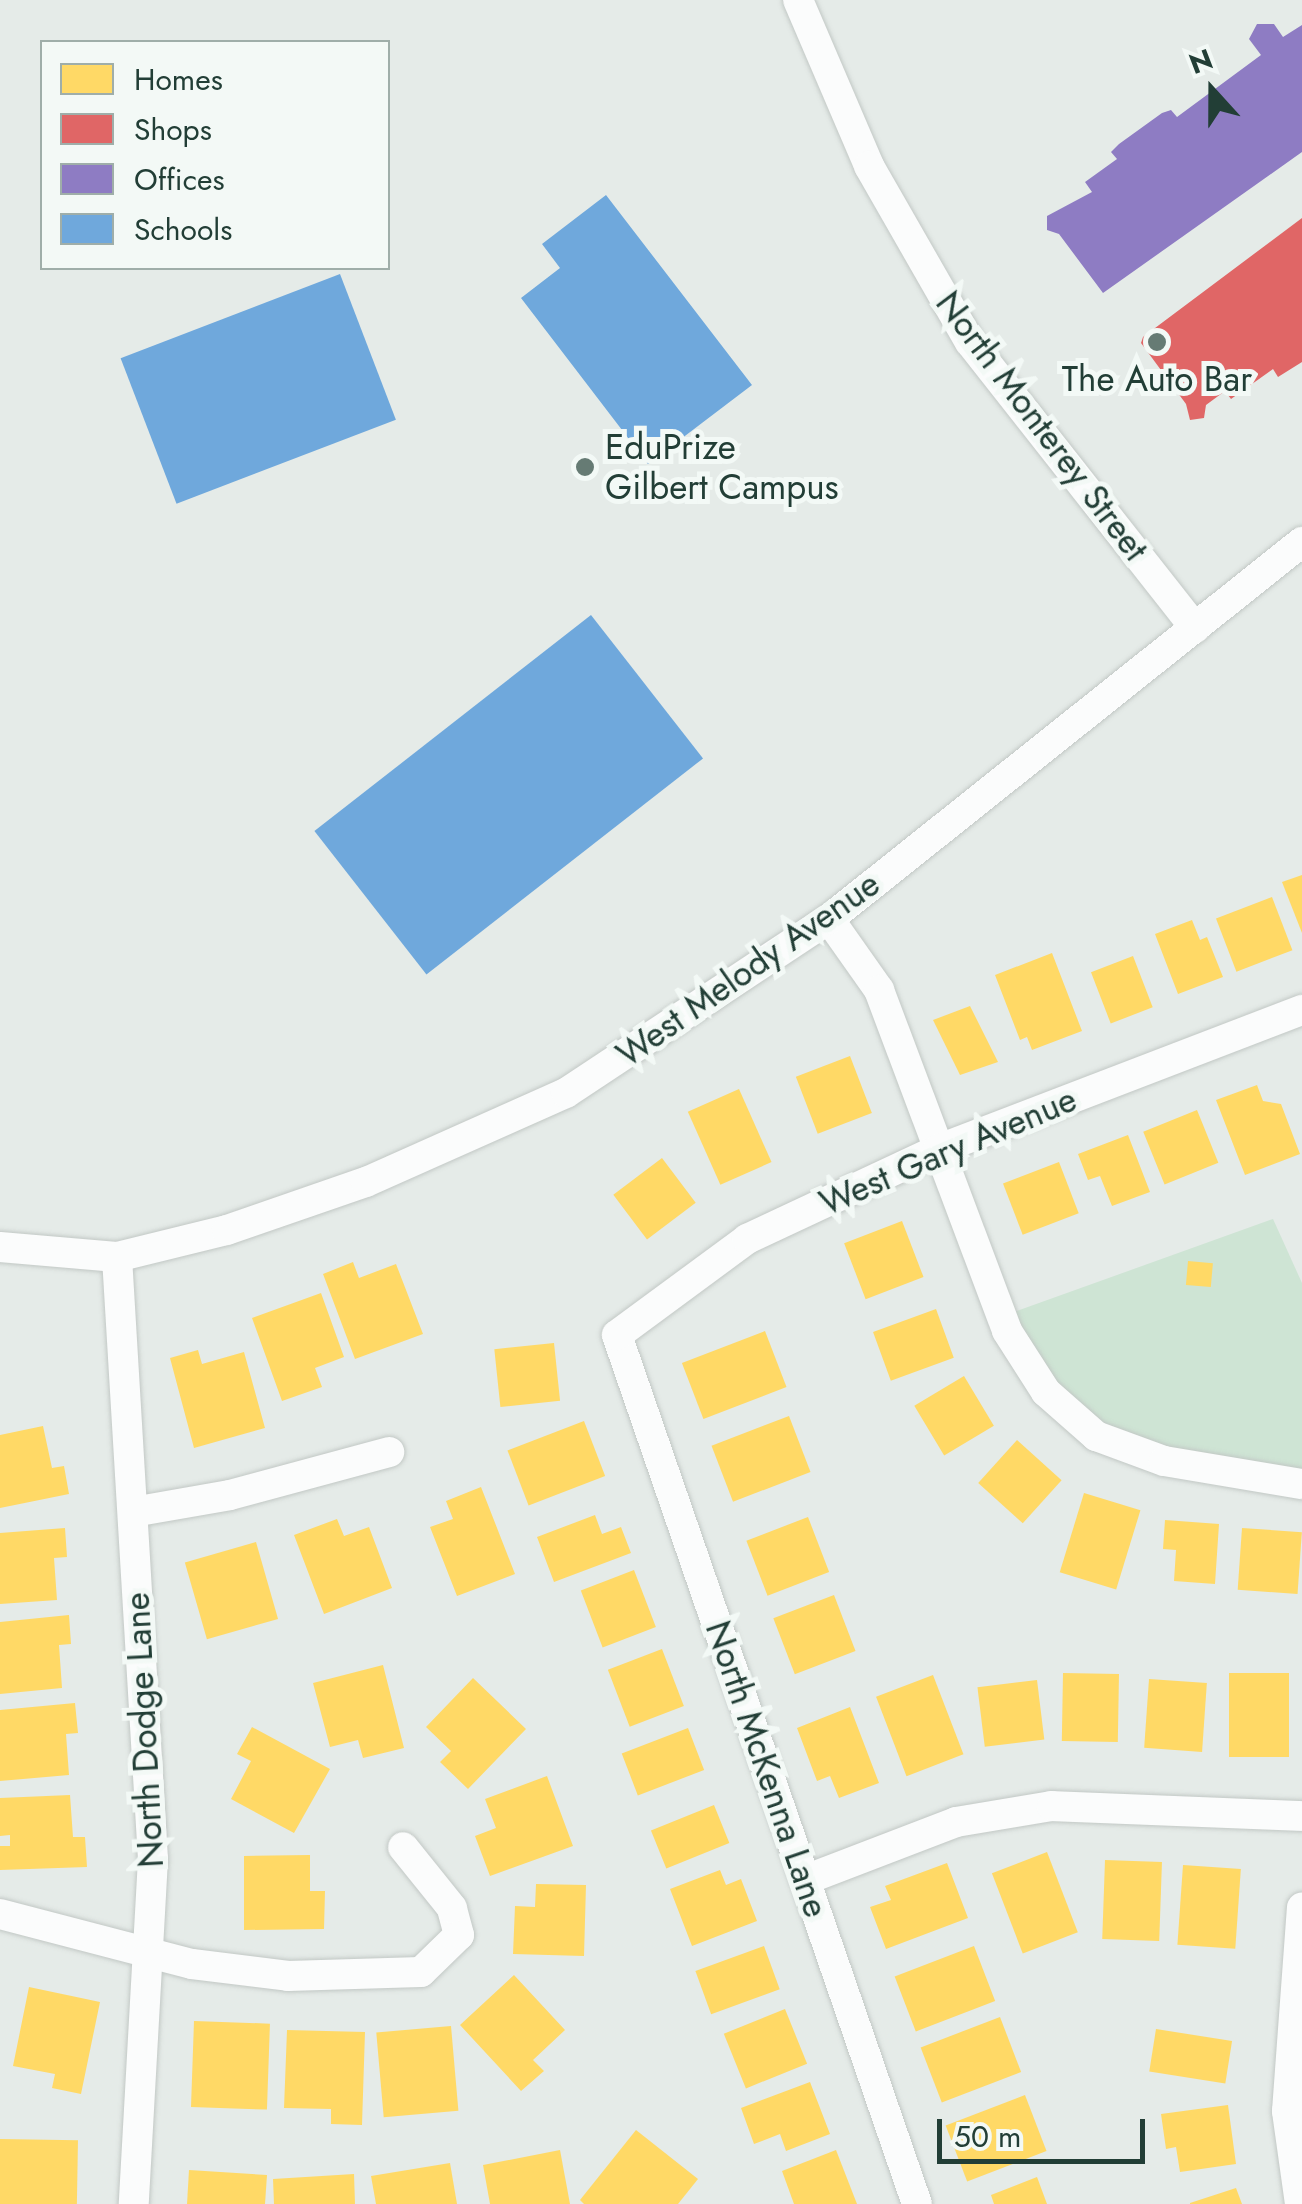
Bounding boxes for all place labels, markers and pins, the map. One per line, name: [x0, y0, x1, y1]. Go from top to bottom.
marker: The Auto Bar: [1146, 331, 1168, 353]
place label: The Auto Bar: [1062, 358, 1252, 400]
place label: EduPrize Gilbert Campus: [605, 426, 839, 508]
marker: EduPrize Gilbert Campus: [574, 456, 596, 478]

